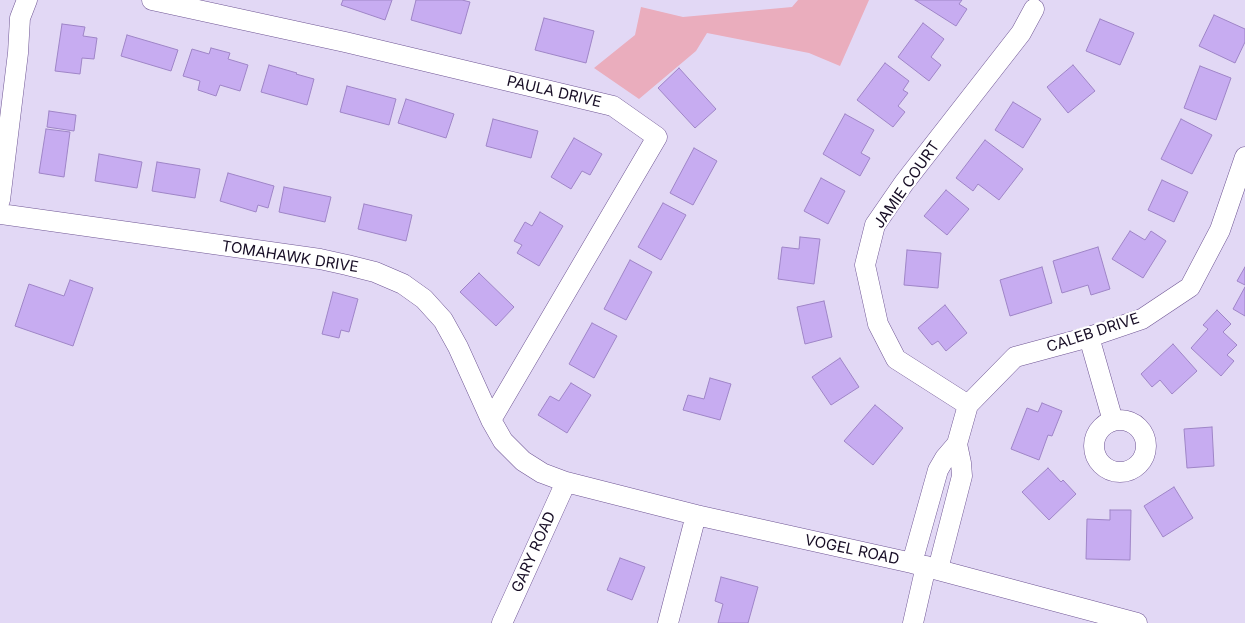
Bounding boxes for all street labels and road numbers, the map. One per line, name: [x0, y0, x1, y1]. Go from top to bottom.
street label: PAULA DRIVE: [505, 72, 603, 112]
street label: JAMIE COURT: [870, 138, 944, 232]
street label: TOMAHAWK DRIVE: [220, 237, 360, 277]
street label: CALEB DRIVE: [1044, 310, 1142, 356]
street label: GARY ROAD: [508, 509, 560, 595]
street label: VOGEL ROAD: [803, 531, 901, 569]

